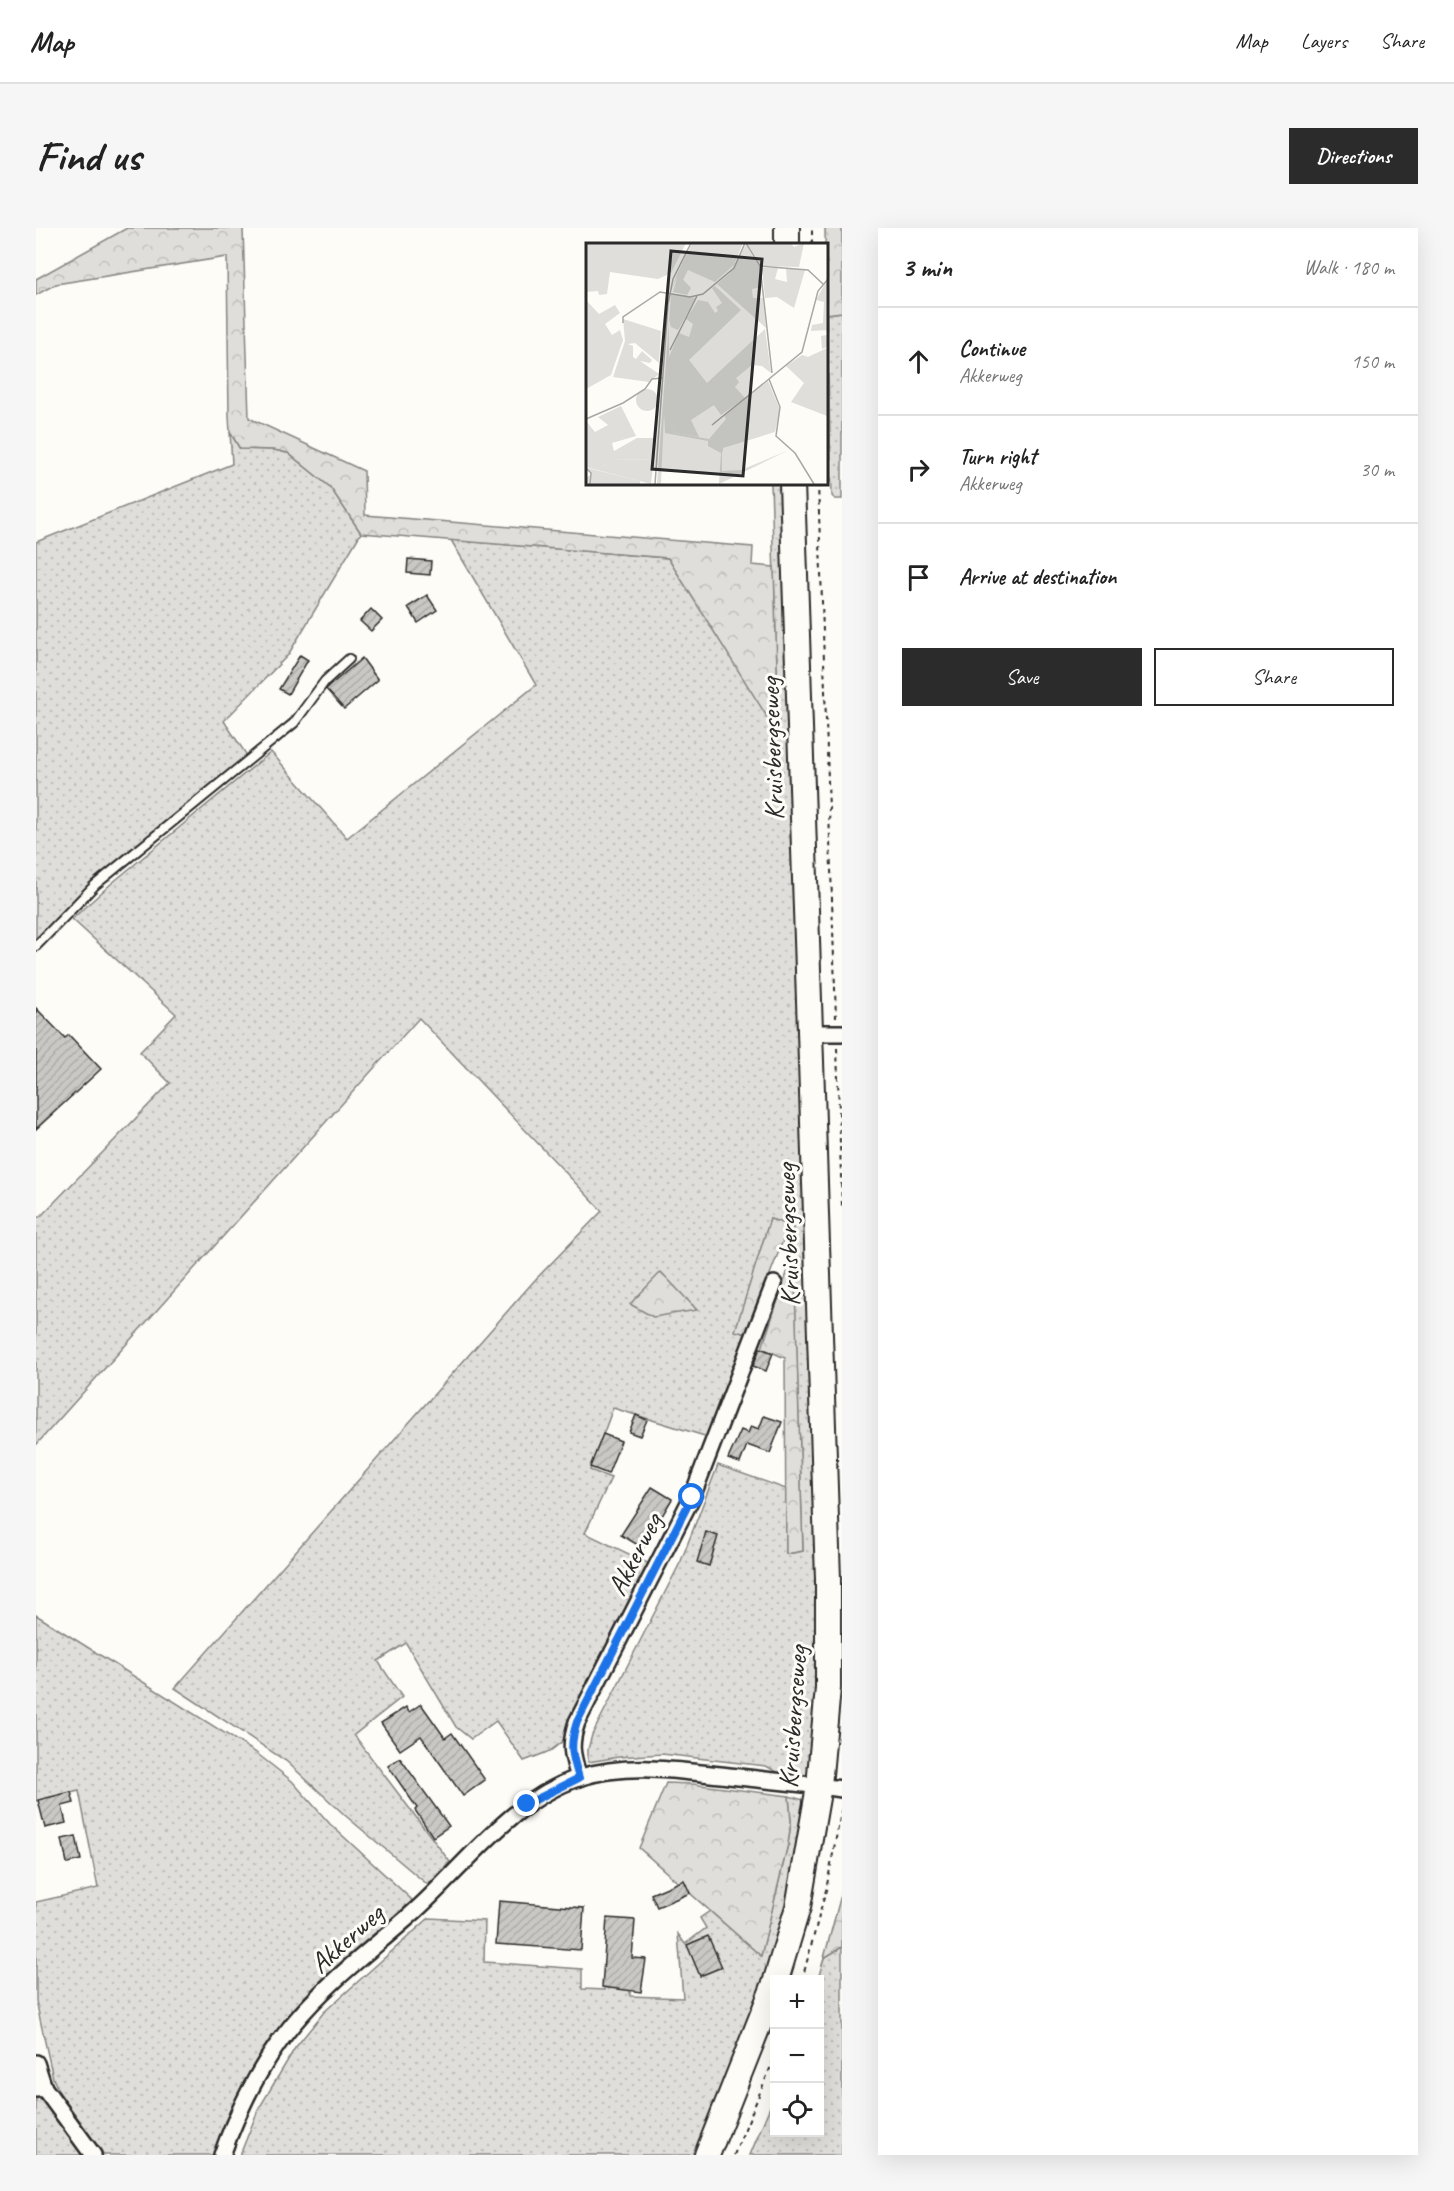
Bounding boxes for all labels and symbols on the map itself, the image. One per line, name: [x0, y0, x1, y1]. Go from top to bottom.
inset map: [586, 243, 827, 484]
street label: Kruisbergseweg: [751, 675, 791, 821]
street label: Kruisbergseweg: [767, 1161, 807, 1307]
route start: [678, 1483, 704, 1509]
street label: Akkerweg: [599, 1506, 671, 1601]
street label: Kruisbergseweg: [770, 1643, 815, 1789]
route end: [513, 1790, 539, 1816]
street label: Akkerweg: [302, 1895, 392, 1981]

